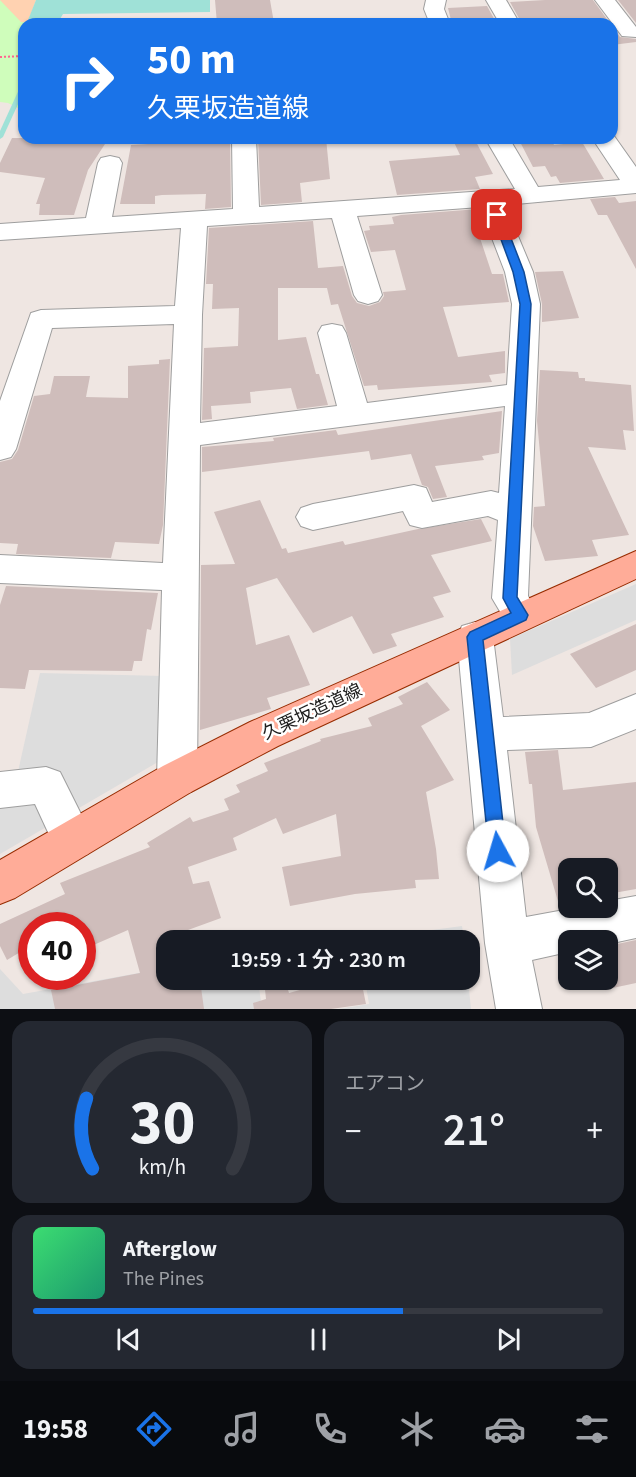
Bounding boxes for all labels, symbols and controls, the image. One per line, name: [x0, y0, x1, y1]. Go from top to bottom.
text: 50 m: [147, 30, 236, 90]
icon: right: [48, 42, 126, 120]
text: 久栗坂造道線: [147, 89, 309, 128]
pin: [471, 189, 522, 240]
icon: arrive: [480, 198, 513, 231]
street label: 久栗坂造道線: [258, 678, 366, 746]
position arrow: [466, 819, 530, 883]
map controls: [558, 858, 618, 990]
button: search: [558, 858, 618, 918]
speed limit sign: 40: [18, 912, 96, 990]
button: layers: [558, 930, 618, 990]
text: 19:59 · 1 分 · 230 m: [230, 944, 406, 976]
text: エアコン: [345, 1070, 425, 1098]
text: 30: [129, 1079, 195, 1168]
text: 21°: [443, 1099, 505, 1163]
text: −: [345, 1108, 361, 1155]
text: +: [587, 1108, 603, 1155]
text: km/h: [138, 1152, 186, 1183]
text: Afterglow: [123, 1233, 217, 1265]
text: The Pines: [123, 1265, 204, 1293]
icon: previous: [112, 1323, 145, 1356]
icon: pause: [302, 1323, 335, 1356]
icon: next: [492, 1323, 525, 1356]
icon: directions: [133, 1408, 175, 1450]
icon: music: [221, 1408, 263, 1450]
icon: phone: [309, 1408, 351, 1450]
icon: climate: [396, 1408, 438, 1450]
icon: car: [484, 1408, 526, 1450]
icon: filters: [571, 1408, 613, 1450]
text: 19:58: [23, 1410, 88, 1449]

